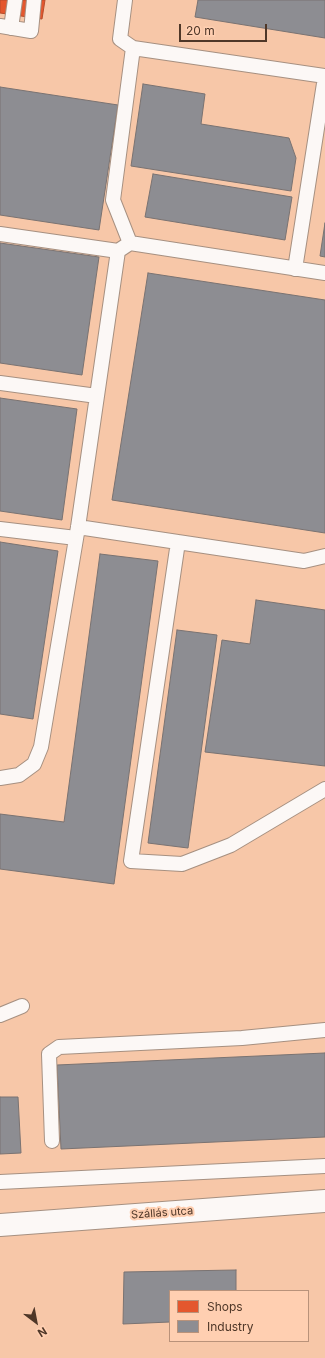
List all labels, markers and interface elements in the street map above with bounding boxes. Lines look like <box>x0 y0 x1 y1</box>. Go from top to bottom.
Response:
scale bar <box>181 16 269 42</box>
text: 20 m <box>186 23 215 38</box>
street label: Szállás utca <box>130 1204 194 1222</box>
legend <box>169 1290 309 1342</box>
text: Shops <box>207 1299 243 1314</box>
north arrow <box>16 1302 56 1342</box>
text: Industry <box>207 1319 253 1334</box>
text: N <box>35 1324 50 1340</box>

